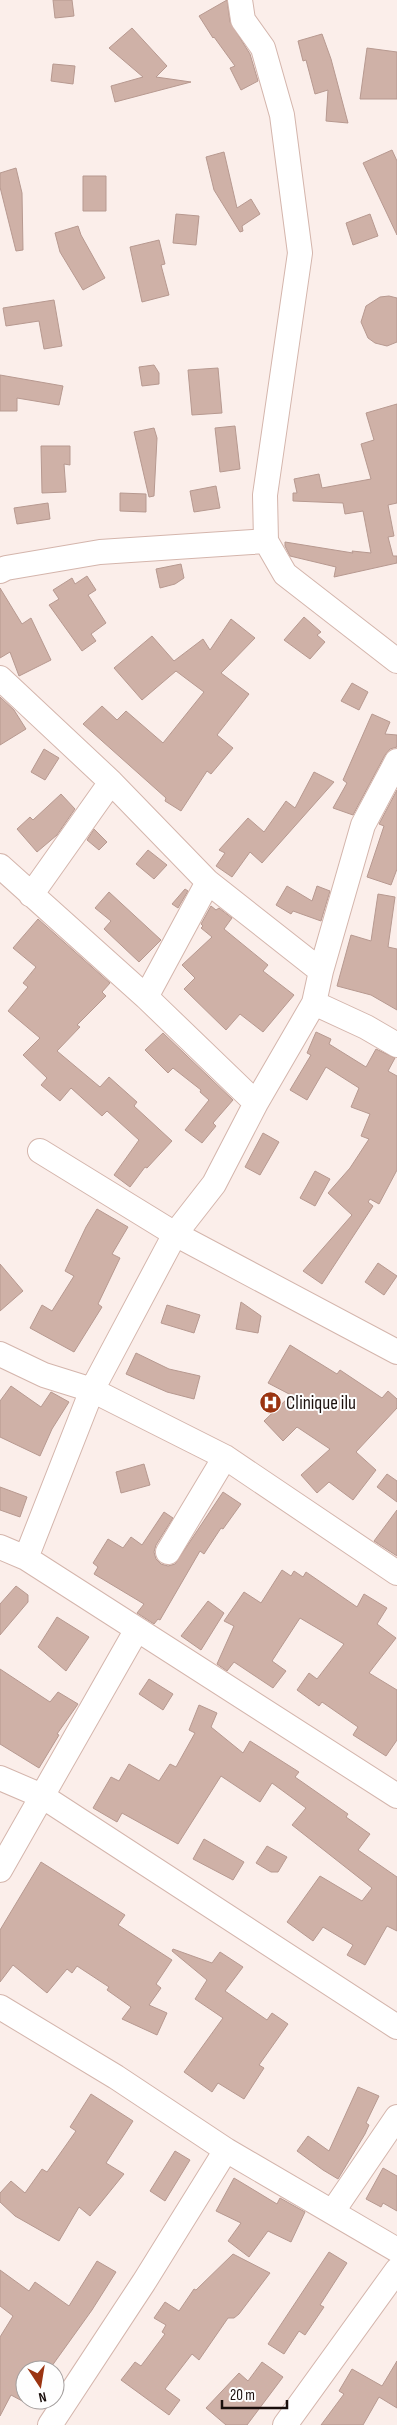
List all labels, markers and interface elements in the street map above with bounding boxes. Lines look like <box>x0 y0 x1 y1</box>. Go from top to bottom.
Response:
hospital icon: Clinique ilu <box>258 1391 282 1415</box>
place label: Clinique ilu <box>286 1392 356 1415</box>
north arrow <box>15 2360 65 2410</box>
scale bar <box>222 2378 287 2410</box>
text: 20 m <box>230 2386 255 2405</box>
text: N <box>37 2388 48 2406</box>

